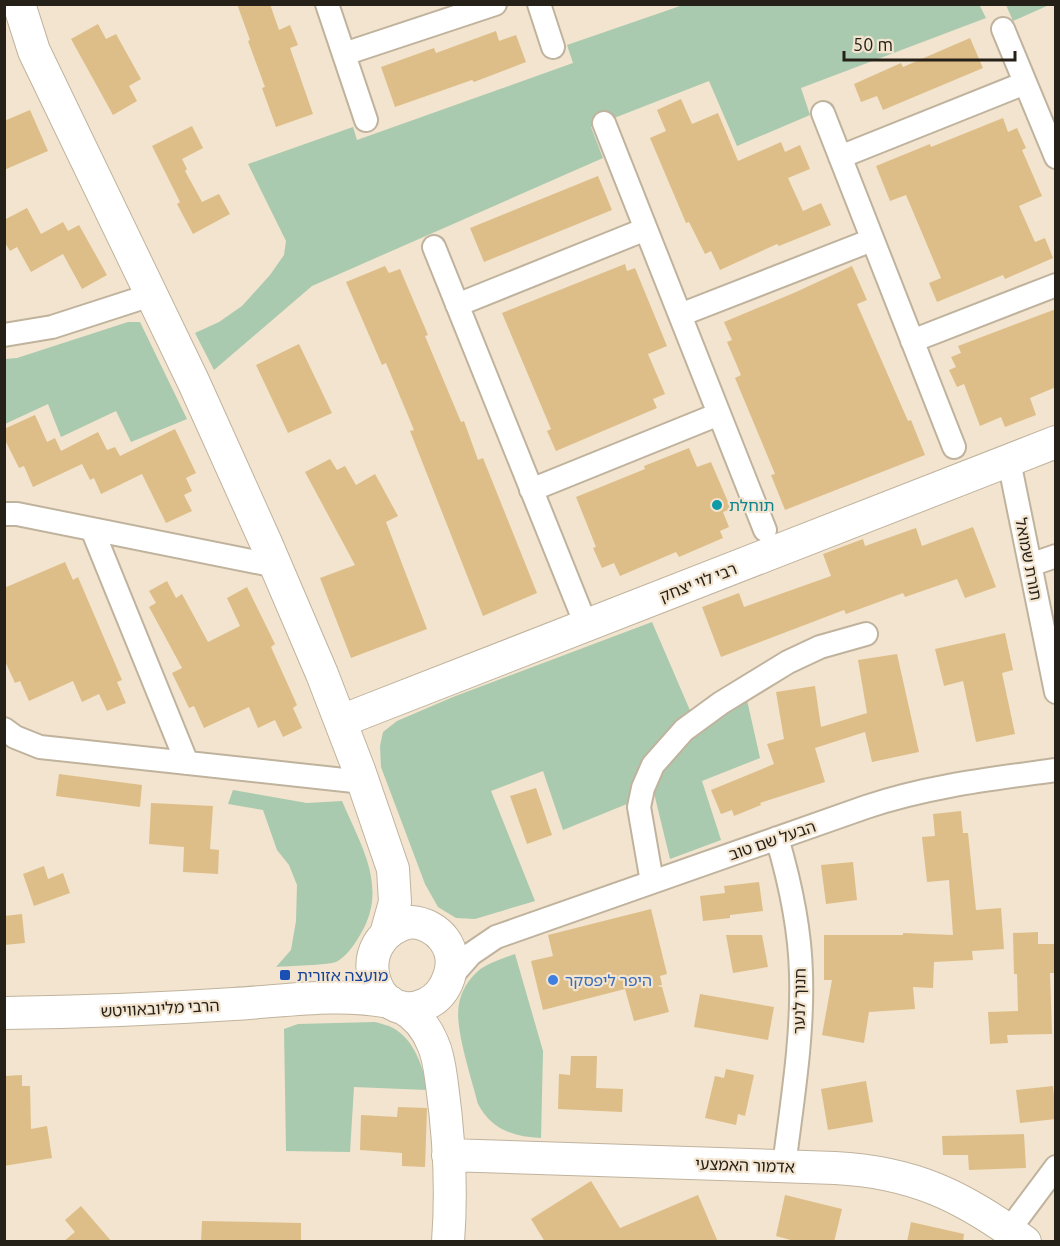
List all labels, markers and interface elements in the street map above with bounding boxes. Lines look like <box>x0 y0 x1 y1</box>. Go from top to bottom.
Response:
scale bar <box>844 24 1015 62</box>
text: 50 m <box>853 34 893 54</box>
place label: תוחלת <box>729 496 775 514</box>
marker: תוחלת <box>710 498 724 512</box>
street label: תורת שמואל <box>1012 516 1046 602</box>
street label: רבי לוי יצחק <box>657 559 739 605</box>
street label: הבעל שם טוב <box>726 817 818 863</box>
place label: מועצה אזורית <box>297 966 388 984</box>
marker: מועצה אזורית <box>278 968 292 982</box>
street label: חנוך לנער <box>789 968 809 1034</box>
place label: היפר ליפסקר <box>565 971 652 989</box>
marker: היפר ליפסקר <box>546 973 560 987</box>
street label: הרבי מליובאוויטש <box>100 996 220 1020</box>
street label: אדמור האמצעי <box>695 1154 795 1176</box>

